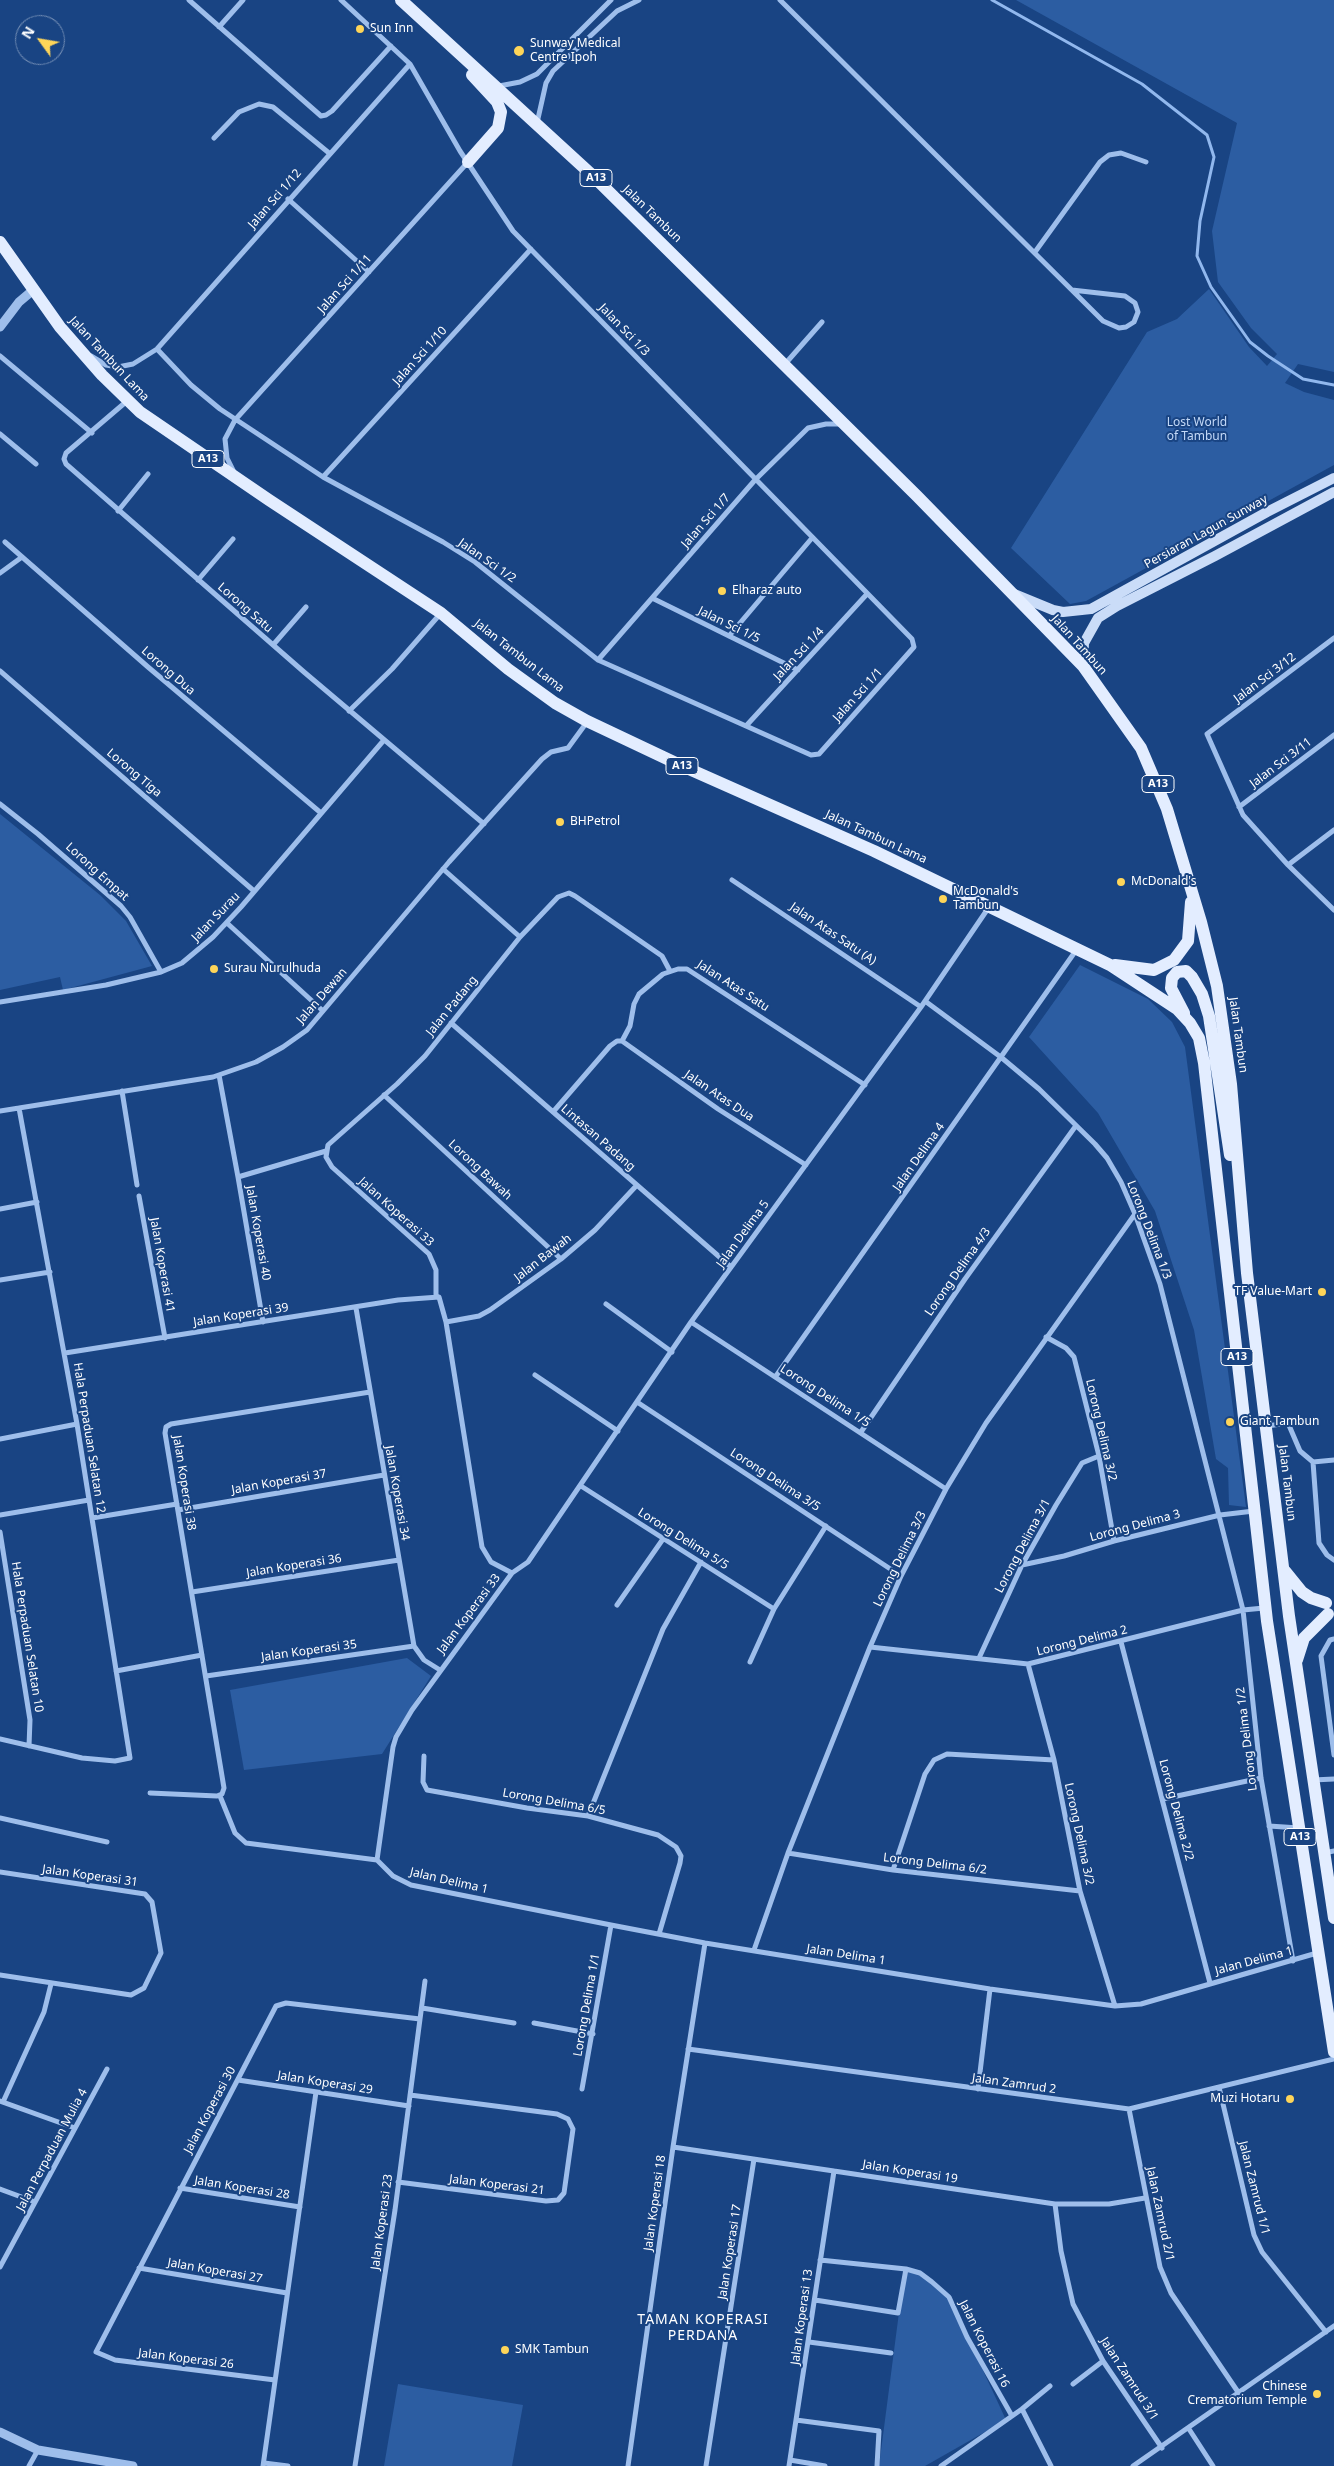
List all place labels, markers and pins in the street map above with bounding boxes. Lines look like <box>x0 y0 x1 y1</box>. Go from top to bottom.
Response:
place label: Sun Inn <box>370 22 413 36</box>
marker: Sun Inn <box>354 23 366 35</box>
place label: Sunway Medical Centre Ipoh <box>530 37 621 65</box>
marker: Sunway Medical Centre Ipoh <box>512 44 526 58</box>
place label: Elharaz auto <box>732 584 802 598</box>
marker: Elharaz auto <box>716 585 728 597</box>
place label: BHPetrol <box>570 815 620 829</box>
marker: BHPetrol <box>554 816 566 828</box>
place label: McDonald's <box>1131 875 1196 889</box>
marker: McDonald's <box>1115 876 1127 888</box>
place label: McDonald's Tambun <box>953 885 1018 913</box>
marker: McDonald's Tambun <box>937 893 949 905</box>
place label: Surau Nurulhuda <box>224 962 321 976</box>
marker: Surau Nurulhuda <box>208 963 220 975</box>
place label: TF Value-Mart <box>1234 1285 1312 1299</box>
marker: TF Value-Mart <box>1316 1286 1328 1298</box>
place label: Giant Tambun <box>1240 1415 1319 1429</box>
marker: Giant Tambun <box>1224 1416 1236 1428</box>
place label: Muzi Hotaru <box>1210 2092 1280 2106</box>
marker: Muzi Hotaru <box>1284 2093 1296 2105</box>
place label: SMK Tambun <box>515 2343 589 2357</box>
marker: SMK Tambun <box>499 2344 511 2356</box>
place label: Chinese Crematorium Temple <box>1188 2380 1307 2408</box>
marker: Chinese Crematorium Temple <box>1311 2388 1323 2400</box>

